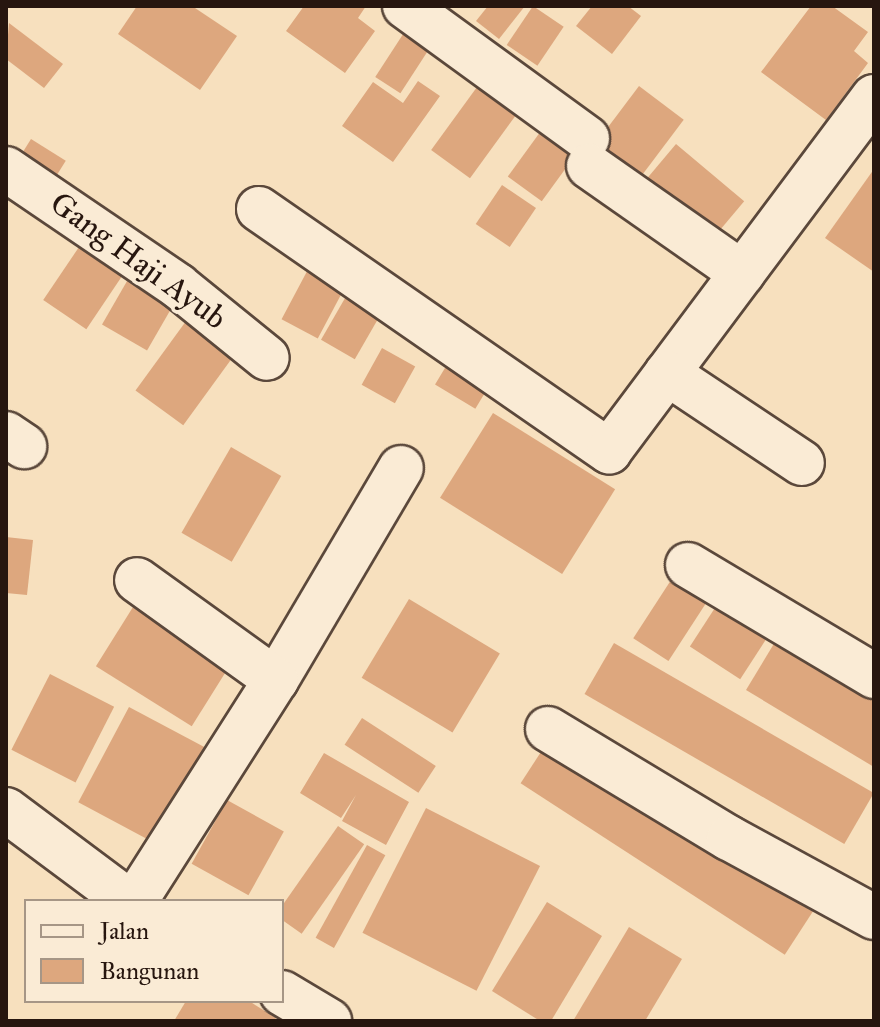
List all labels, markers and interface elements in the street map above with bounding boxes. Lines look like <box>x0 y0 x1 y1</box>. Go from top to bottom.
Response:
street label: Gang Haji Ayub <box>42 184 234 338</box>
legend <box>24 899 284 1003</box>
text: Jalan <box>100 916 149 946</box>
text: Bangunan <box>100 956 199 986</box>

